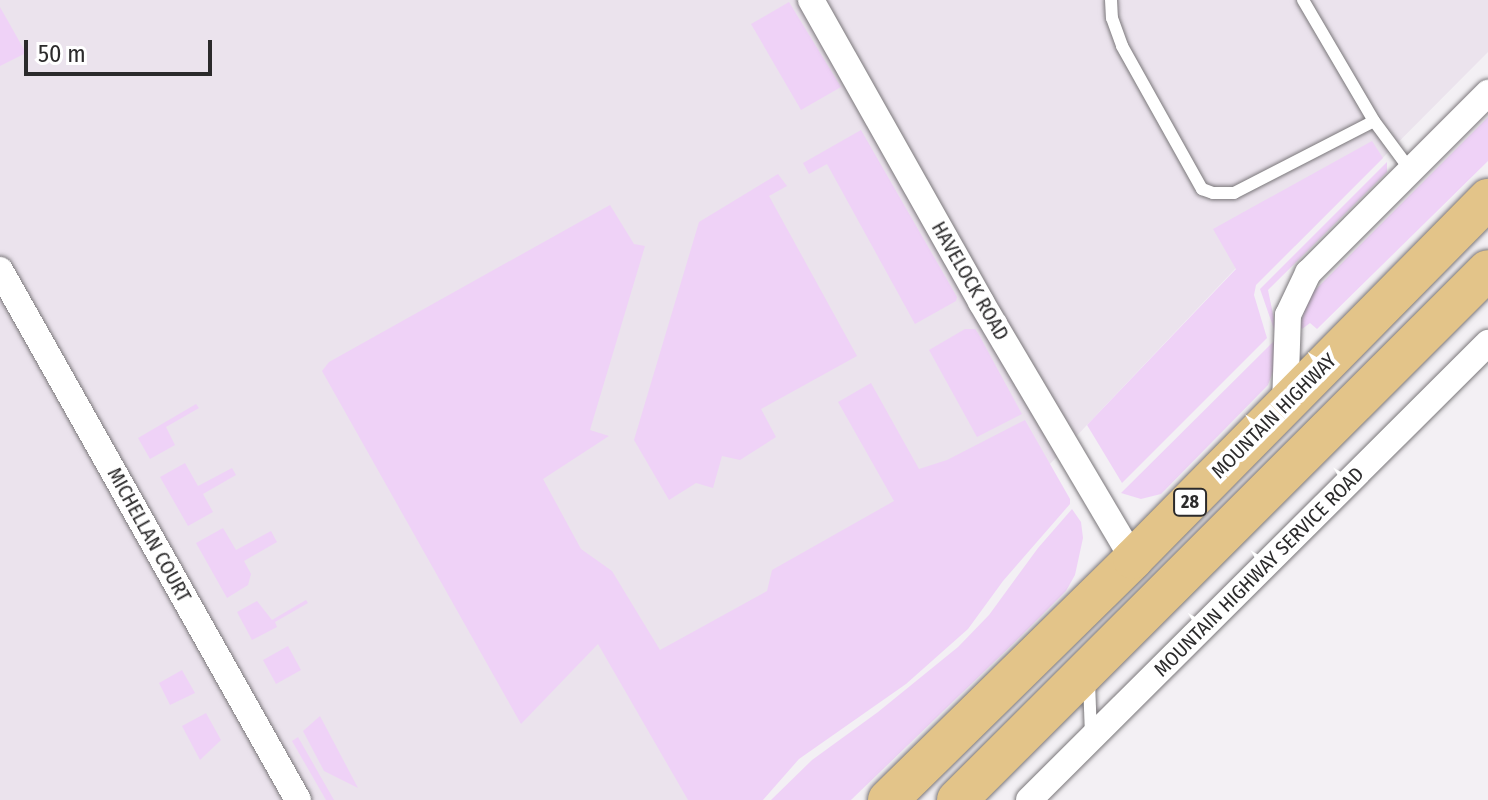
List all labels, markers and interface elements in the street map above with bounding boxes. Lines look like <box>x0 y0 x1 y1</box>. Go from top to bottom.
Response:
scale bar <box>28 24 216 74</box>
text: 50 m <box>38 40 86 68</box>
street label: HAVELOCK ROAD <box>926 217 1014 345</box>
street label: MOUNTAIN HIGHWAY <box>1207 349 1341 483</box>
street label: MOUNTAIN HIGHWAY SERVICE ROAD <box>1149 462 1369 682</box>
street label: MICHELLAN COURT <box>102 464 196 606</box>
road number: 28 <box>1172 488 1208 516</box>

